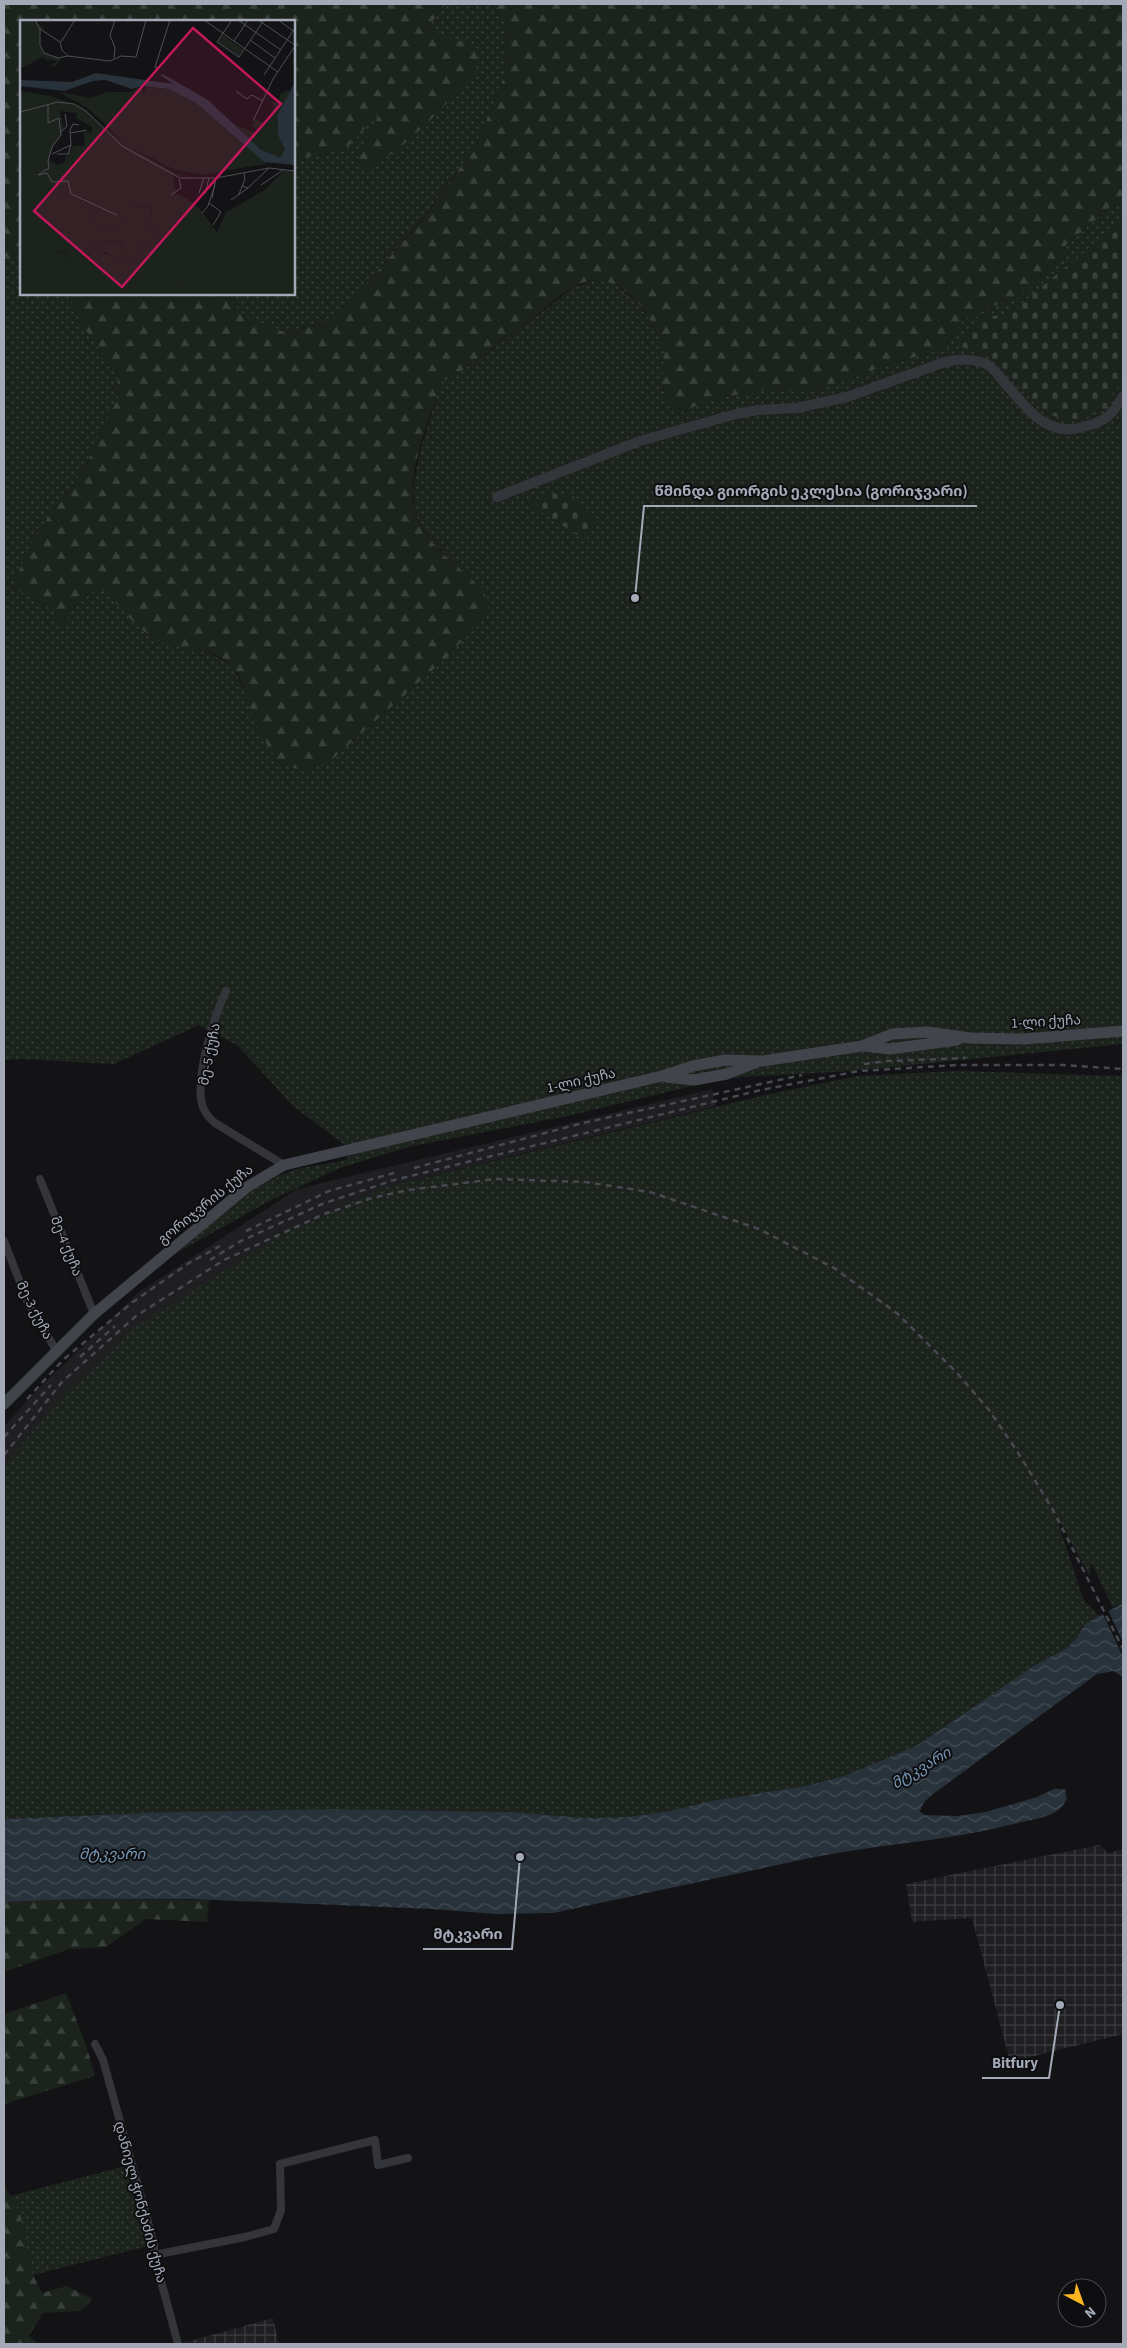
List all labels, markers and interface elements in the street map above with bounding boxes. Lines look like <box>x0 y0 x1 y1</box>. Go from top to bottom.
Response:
inset map <box>20 20 295 295</box>
callout: წმინდა გიორგის ეკლესია (გორიჯვარი) <box>644 476 977 506</box>
text: წმინდა გიორგის ეკლესია (გორიჯვარი) <box>654 481 968 502</box>
street label: 1-ლი ქუჩა <box>1011 1010 1082 1034</box>
street label: მე-5 ქუჩა <box>194 1021 226 1087</box>
street label: 1-ლი ქუჩა <box>545 1063 618 1099</box>
street label: გორიჯვრის ქუჩა <box>154 1160 258 1250</box>
street label: მე-4 ქუჩა <box>45 1213 87 1279</box>
street label: მე-3 ქუჩა <box>11 1278 57 1343</box>
water label: მტკვარი <box>887 1742 956 1794</box>
water label: მტკვარი <box>79 1844 146 1865</box>
callout: მტკვარი <box>423 1919 512 1949</box>
text: მტკვარი <box>433 1924 503 1945</box>
callout: Bitfury <box>982 2048 1049 2078</box>
text: Bitfury <box>992 2053 1038 2074</box>
street label: დანიელ ჭონქაძის ქუჩა <box>109 2119 171 2285</box>
north arrow <box>1057 2278 1107 2328</box>
text: N <box>1080 2301 1100 2323</box>

